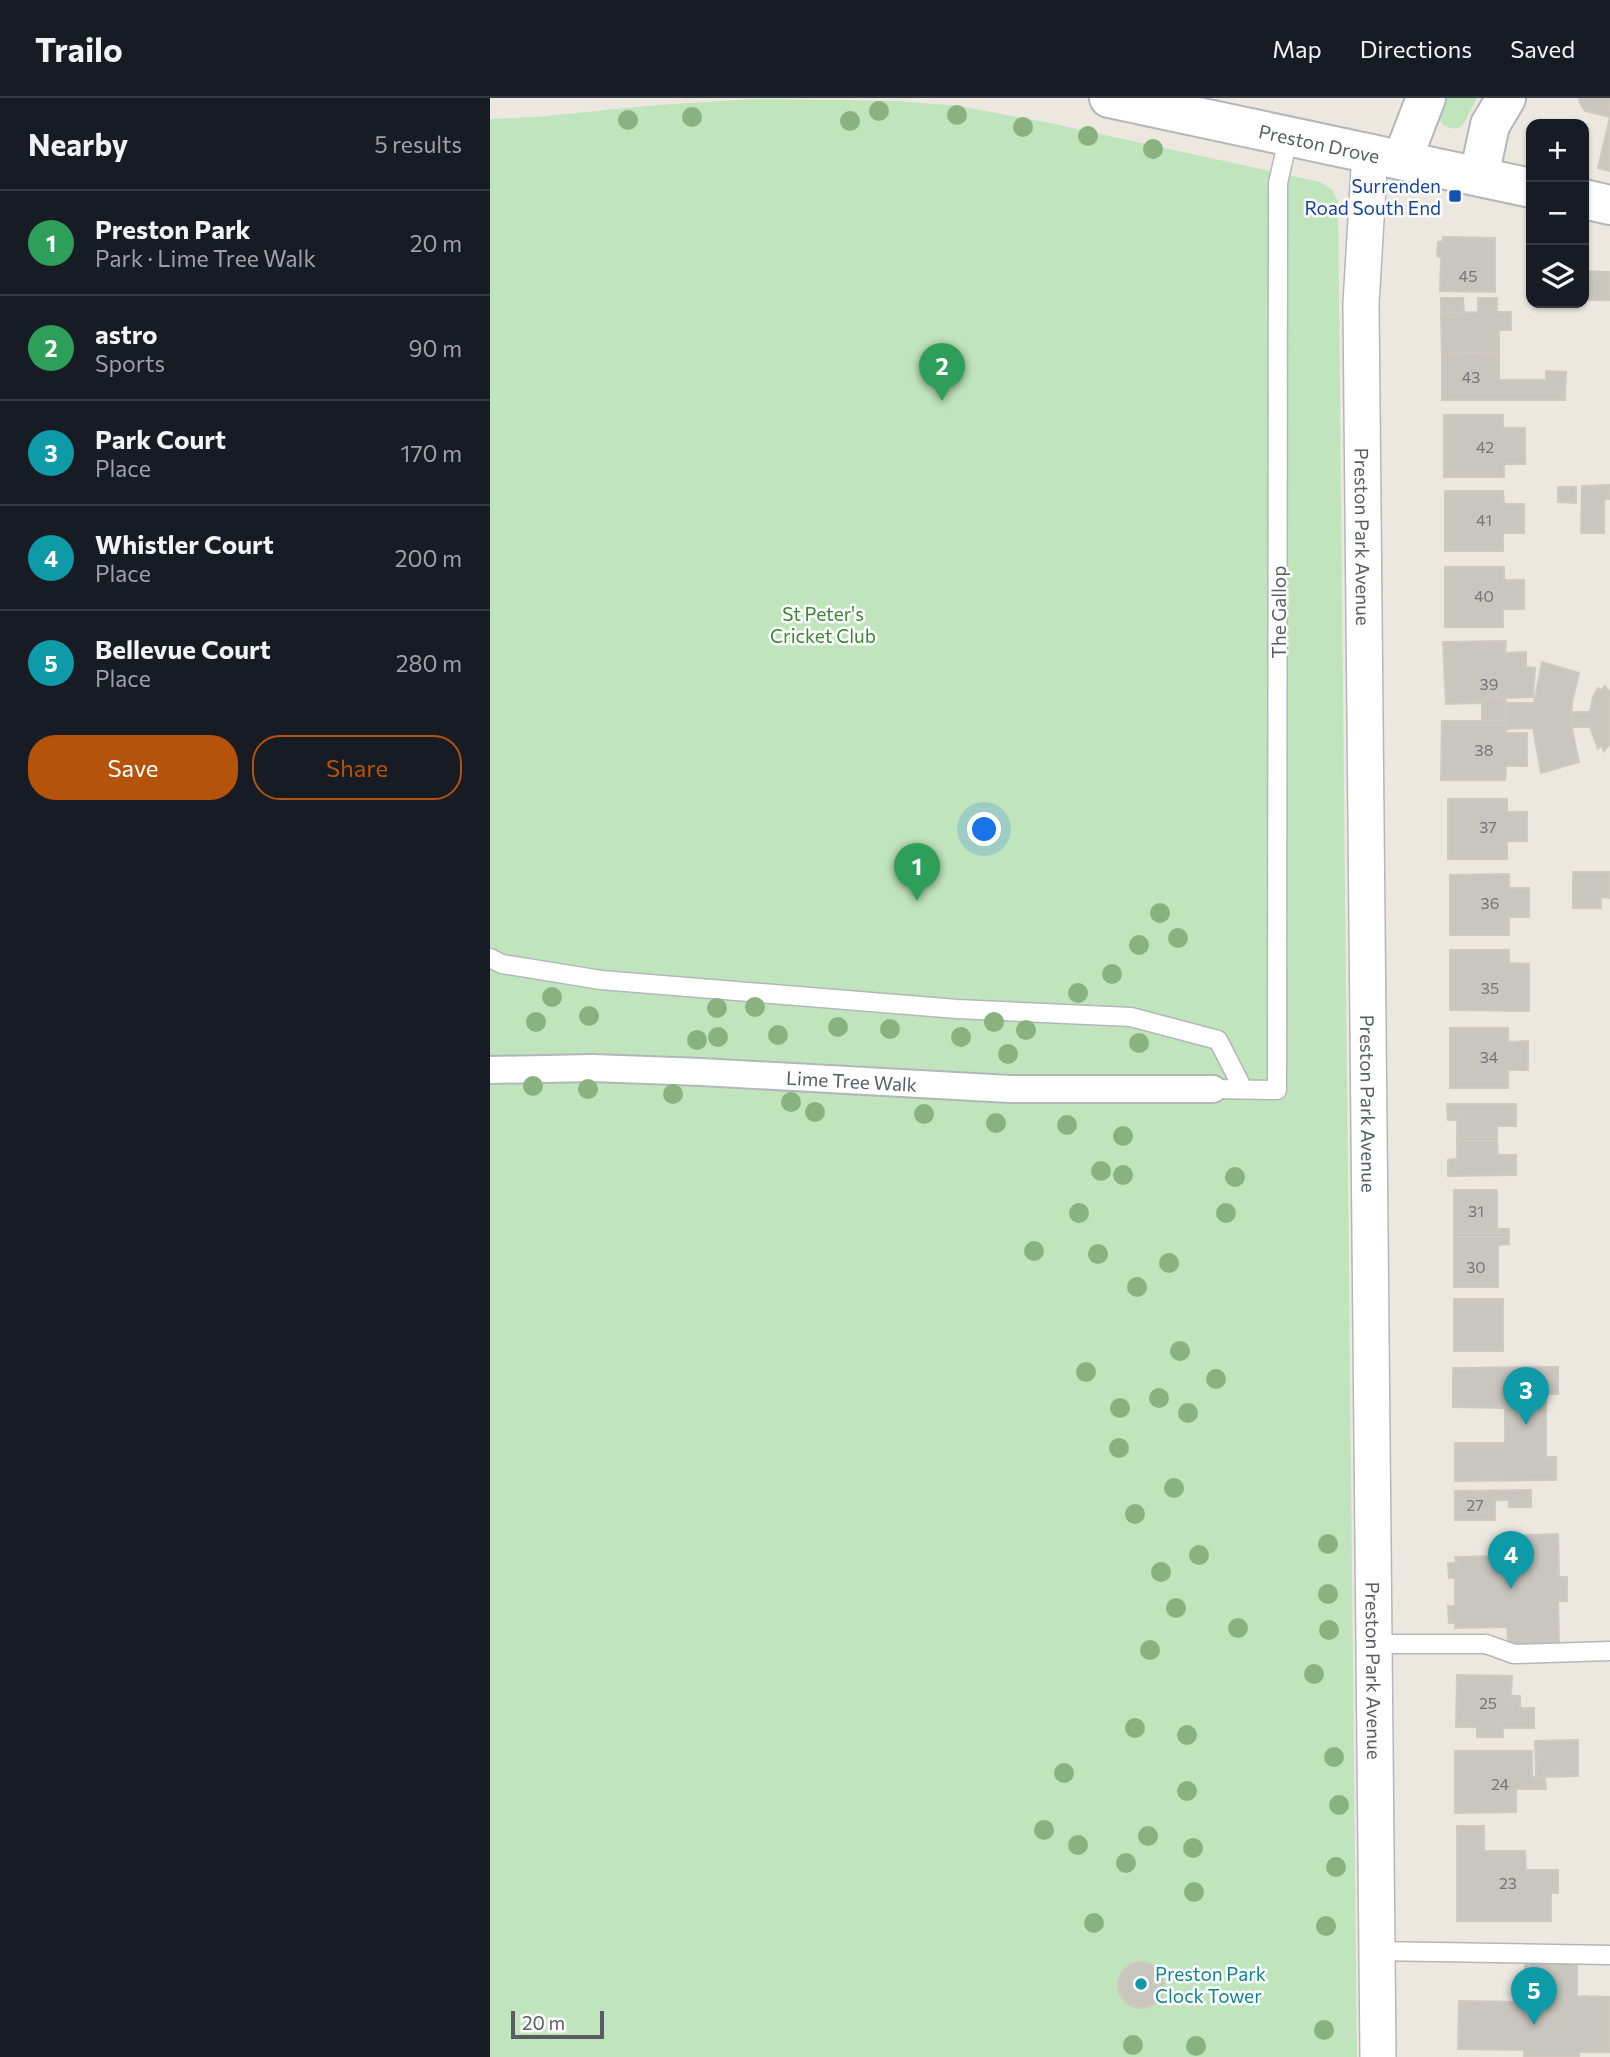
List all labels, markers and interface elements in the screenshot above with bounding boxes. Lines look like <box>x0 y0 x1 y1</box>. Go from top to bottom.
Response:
text: Trailo <box>35 28 123 69</box>
text: Map <box>1272 34 1322 63</box>
text: Directions <box>1360 34 1472 63</box>
text: Saved <box>1510 34 1575 63</box>
street label: Preston Drove <box>1257 119 1382 167</box>
map controls <box>1526 119 1589 308</box>
button: + <box>1526 119 1589 182</box>
text: Nearby <box>28 125 128 162</box>
text: 5 results <box>374 130 462 158</box>
place label: Surrenden Road South End <box>1304 174 1441 219</box>
button: − <box>1526 182 1589 245</box>
marker: Surrenden Road South End <box>1447 188 1463 204</box>
text: Preston Park <box>95 213 251 244</box>
text: 1 <box>46 229 56 257</box>
text: 20 m <box>410 229 462 257</box>
text: Park · Lime Tree Walk <box>95 244 316 272</box>
button: layers <box>1526 245 1589 308</box>
house number: 45 <box>1459 266 1477 285</box>
text: astro <box>95 318 158 349</box>
text: 2 <box>44 334 58 362</box>
text: 90 m <box>409 334 462 362</box>
pin: 2 <box>919 343 965 401</box>
text: Sports <box>95 349 165 377</box>
house number: 43 <box>1462 367 1480 386</box>
text: Park Court <box>95 423 226 454</box>
house number: 42 <box>1476 437 1494 456</box>
text: 3 <box>44 439 58 467</box>
text: 170 m <box>401 439 462 467</box>
street label: Preston Park Avenue <box>1351 448 1376 626</box>
text: Place <box>95 454 151 482</box>
house number: 41 <box>1476 510 1492 529</box>
text: Whistler Court <box>95 528 274 559</box>
text: 4 <box>44 544 58 572</box>
text: 200 m <box>395 544 462 572</box>
text: Place <box>95 559 151 587</box>
street label: The Gallop <box>1267 566 1290 658</box>
house number: 40 <box>1474 586 1494 605</box>
park label: St Peter's Cricket Club <box>770 602 876 647</box>
text: Bellevue Court <box>95 633 271 664</box>
text: 5 <box>44 649 58 677</box>
text: 280 m <box>396 649 462 677</box>
text: Place <box>95 664 151 692</box>
house number: 39 <box>1480 674 1498 693</box>
button: Save <box>28 735 238 800</box>
button: Share <box>252 735 462 800</box>
house number: 38 <box>1475 740 1493 759</box>
your location <box>967 812 1001 846</box>
house number: 37 <box>1479 817 1497 836</box>
pin: 1 <box>894 843 940 901</box>
house number: 36 <box>1481 893 1499 912</box>
house number: 35 <box>1481 978 1499 997</box>
street label: Preston Park Avenue <box>1356 1014 1381 1193</box>
house number: 34 <box>1480 1047 1499 1066</box>
street label: Lime Tree Walk <box>786 1065 918 1095</box>
house number: 31 <box>1468 1201 1484 1220</box>
house number: 30 <box>1466 1257 1486 1276</box>
pin: 3 <box>1503 1367 1549 1425</box>
house number: 27 <box>1466 1495 1484 1514</box>
pin: 4 <box>1488 1531 1534 1589</box>
street label: Preston Park Avenue <box>1362 1581 1387 1760</box>
house number: 25 <box>1479 1693 1497 1712</box>
house number: 24 <box>1491 1774 1509 1793</box>
house number: 23 <box>1499 1873 1517 1892</box>
place label: Preston Park Clock Tower <box>1155 1962 1266 2007</box>
pin: 5 <box>1511 1967 1557 2025</box>
marker: Preston Park Clock Tower <box>1133 1976 1149 1992</box>
scale bar <box>511 2008 604 2040</box>
text: 20 m <box>522 2011 565 2034</box>

